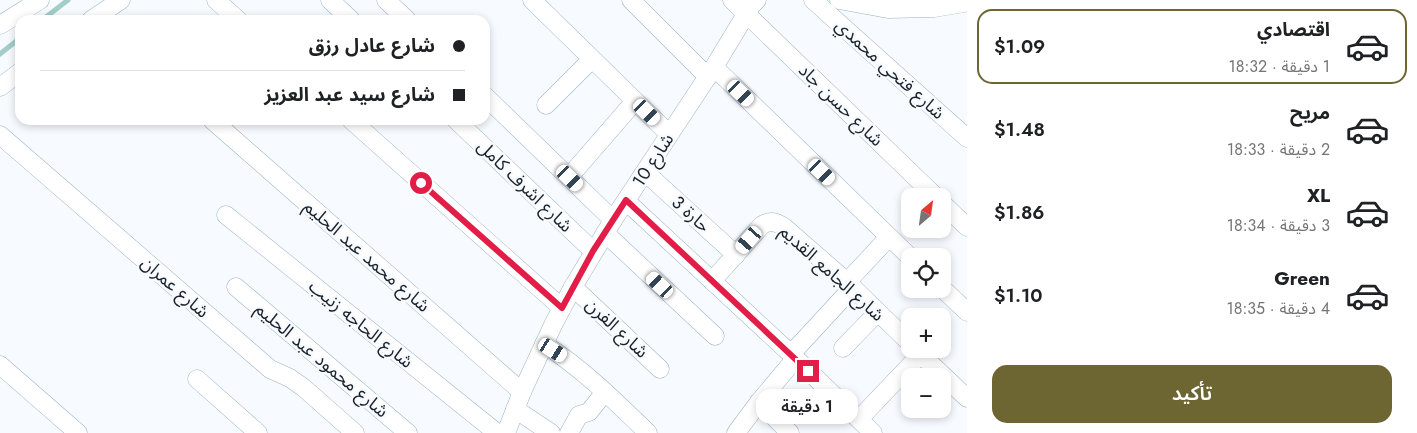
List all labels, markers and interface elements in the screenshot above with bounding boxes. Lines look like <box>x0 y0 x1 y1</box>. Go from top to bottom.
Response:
street label: شارع فتحي محمدي <box>829 13 951 126</box>
text: اقتصادي <box>1257 16 1330 43</box>
icon: car <box>1345 24 1390 69</box>
text: شارع عادل رزق <box>309 32 435 59</box>
text: $1.09 <box>994 33 1045 60</box>
text: 1 دقيقة · 18:32 <box>1229 55 1330 78</box>
street label: شارع حسن جاد <box>792 58 889 153</box>
car <box>724 77 757 109</box>
text: شارع سيد عبد العزيز <box>264 81 435 108</box>
car <box>630 96 663 128</box>
text: مريح <box>1290 99 1330 126</box>
icon: car <box>1345 107 1390 152</box>
text: $1.48 <box>994 116 1045 143</box>
street label: شارع 10 <box>626 128 681 193</box>
street label: شارع اشرف كامل <box>471 134 579 239</box>
text: 2 دقيقة · 18:33 <box>1227 138 1330 161</box>
car <box>805 156 838 188</box>
car <box>553 162 586 194</box>
route start <box>410 172 432 194</box>
text: XL <box>1307 182 1330 209</box>
north arrow <box>901 188 951 238</box>
map controls <box>901 188 951 418</box>
street label: حارة 3 <box>666 190 716 238</box>
icon: car <box>1345 190 1390 235</box>
street label: شارع محمد عبد الحليم <box>298 194 436 319</box>
text: $1.86 <box>994 199 1044 226</box>
text: 3 دقيقة · 18:34 <box>1227 214 1330 237</box>
street label: شارع الجامع القديم <box>773 219 890 328</box>
car <box>733 224 764 256</box>
button: locate <box>901 248 951 298</box>
street label: شارع عمران <box>134 250 215 325</box>
text: Green <box>1274 265 1330 292</box>
car <box>643 269 676 301</box>
icon: car <box>1345 273 1390 318</box>
street label: شارع الحاجه زنيب <box>302 274 419 375</box>
text: $1.10 <box>994 282 1042 309</box>
street label: شارع الفرن <box>579 292 654 365</box>
street label: شارع محمود عبد الحليم <box>249 296 394 424</box>
text: 4 دقيقة · 18:35 <box>1227 297 1330 320</box>
button: + <box>901 308 951 358</box>
car <box>536 336 569 364</box>
route end <box>797 360 819 382</box>
button: تأكيد <box>992 365 1392 423</box>
button: − <box>901 368 951 418</box>
callout: 1 دقيقة <box>757 388 859 424</box>
text: 1 دقيقة <box>781 395 833 418</box>

